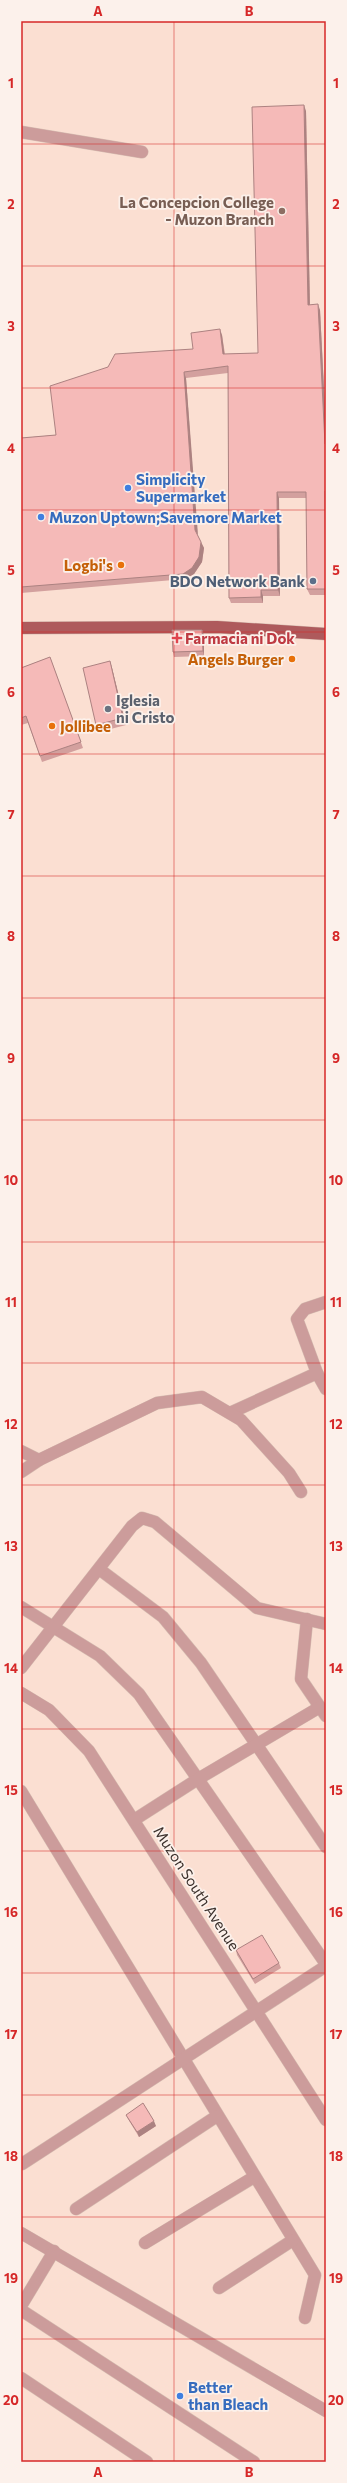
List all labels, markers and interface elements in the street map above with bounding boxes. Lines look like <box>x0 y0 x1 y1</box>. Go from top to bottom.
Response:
text: A <box>93 3 103 19</box>
text: B <box>245 3 254 19</box>
text: 1 <box>8 75 14 91</box>
text: 1 <box>333 75 339 91</box>
place label: La Concepcion College - Muzon Branch <box>119 193 274 228</box>
text: 2 <box>7 196 15 212</box>
text: 2 <box>332 196 340 212</box>
marker: La Concepcion College - Muzon Branch <box>277 206 287 216</box>
text: 3 <box>7 318 15 334</box>
text: 3 <box>332 318 340 334</box>
text: 4 <box>7 440 15 456</box>
text: 4 <box>332 440 340 456</box>
place label: Simplicity Supermarket <box>136 470 226 505</box>
marker: Simplicity Supermarket <box>123 483 133 493</box>
place label: Muzon Uptown;Savemore Market <box>49 508 282 526</box>
marker: Muzon Uptown;Savemore Market <box>36 512 46 522</box>
place label: Logbi's <box>64 556 113 574</box>
marker: Logbi's <box>116 560 126 570</box>
text: 5 <box>7 562 15 578</box>
text: 5 <box>332 562 340 578</box>
place label: BDO Network Bank <box>170 572 305 590</box>
marker: BDO Network Bank <box>308 576 318 586</box>
place label: Farmacia ni Dok <box>185 629 295 647</box>
marker: Farmacia ni Dok <box>172 633 182 643</box>
place label: Angels Burger <box>188 650 284 668</box>
marker: Angels Burger <box>287 654 297 664</box>
text: 6 <box>7 684 15 700</box>
text: 6 <box>332 684 340 700</box>
place label: Iglesia ni Cristo <box>116 691 175 726</box>
marker: Iglesia ni Cristo <box>103 704 113 714</box>
place label: Jollibee <box>60 717 111 735</box>
marker: Jollibee <box>47 721 57 731</box>
text: 7 <box>7 806 15 822</box>
text: 7 <box>332 806 340 822</box>
text: 8 <box>7 928 15 944</box>
text: 8 <box>332 928 340 944</box>
text: 9 <box>7 1050 15 1066</box>
text: 9 <box>332 1050 340 1066</box>
text: 10 <box>4 1172 19 1188</box>
text: 10 <box>329 1172 344 1188</box>
text: 11 <box>5 1294 17 1310</box>
text: 11 <box>330 1294 342 1310</box>
text: 12 <box>4 1416 18 1432</box>
text: 12 <box>329 1416 343 1432</box>
text: 13 <box>4 1538 18 1554</box>
text: 13 <box>329 1538 343 1554</box>
text: 14 <box>4 1660 18 1676</box>
text: 14 <box>329 1660 343 1676</box>
text: 15 <box>4 1782 18 1798</box>
text: 15 <box>329 1782 343 1798</box>
street label: Muzon South Avenue <box>150 1823 244 1953</box>
text: 16 <box>4 1904 18 1920</box>
text: 16 <box>329 1904 343 1920</box>
text: 17 <box>4 2026 18 2042</box>
text: 17 <box>329 2026 343 2042</box>
text: 18 <box>4 2148 18 2164</box>
text: 18 <box>329 2148 343 2164</box>
text: 19 <box>4 2270 18 2286</box>
text: 19 <box>329 2270 343 2286</box>
place label: Better than Bleach <box>188 2378 268 2413</box>
marker: Better than Bleach <box>175 2391 185 2401</box>
text: 20 <box>3 2392 19 2408</box>
text: 20 <box>328 2392 344 2408</box>
text: A <box>93 2464 103 2480</box>
text: B <box>245 2464 254 2480</box>

